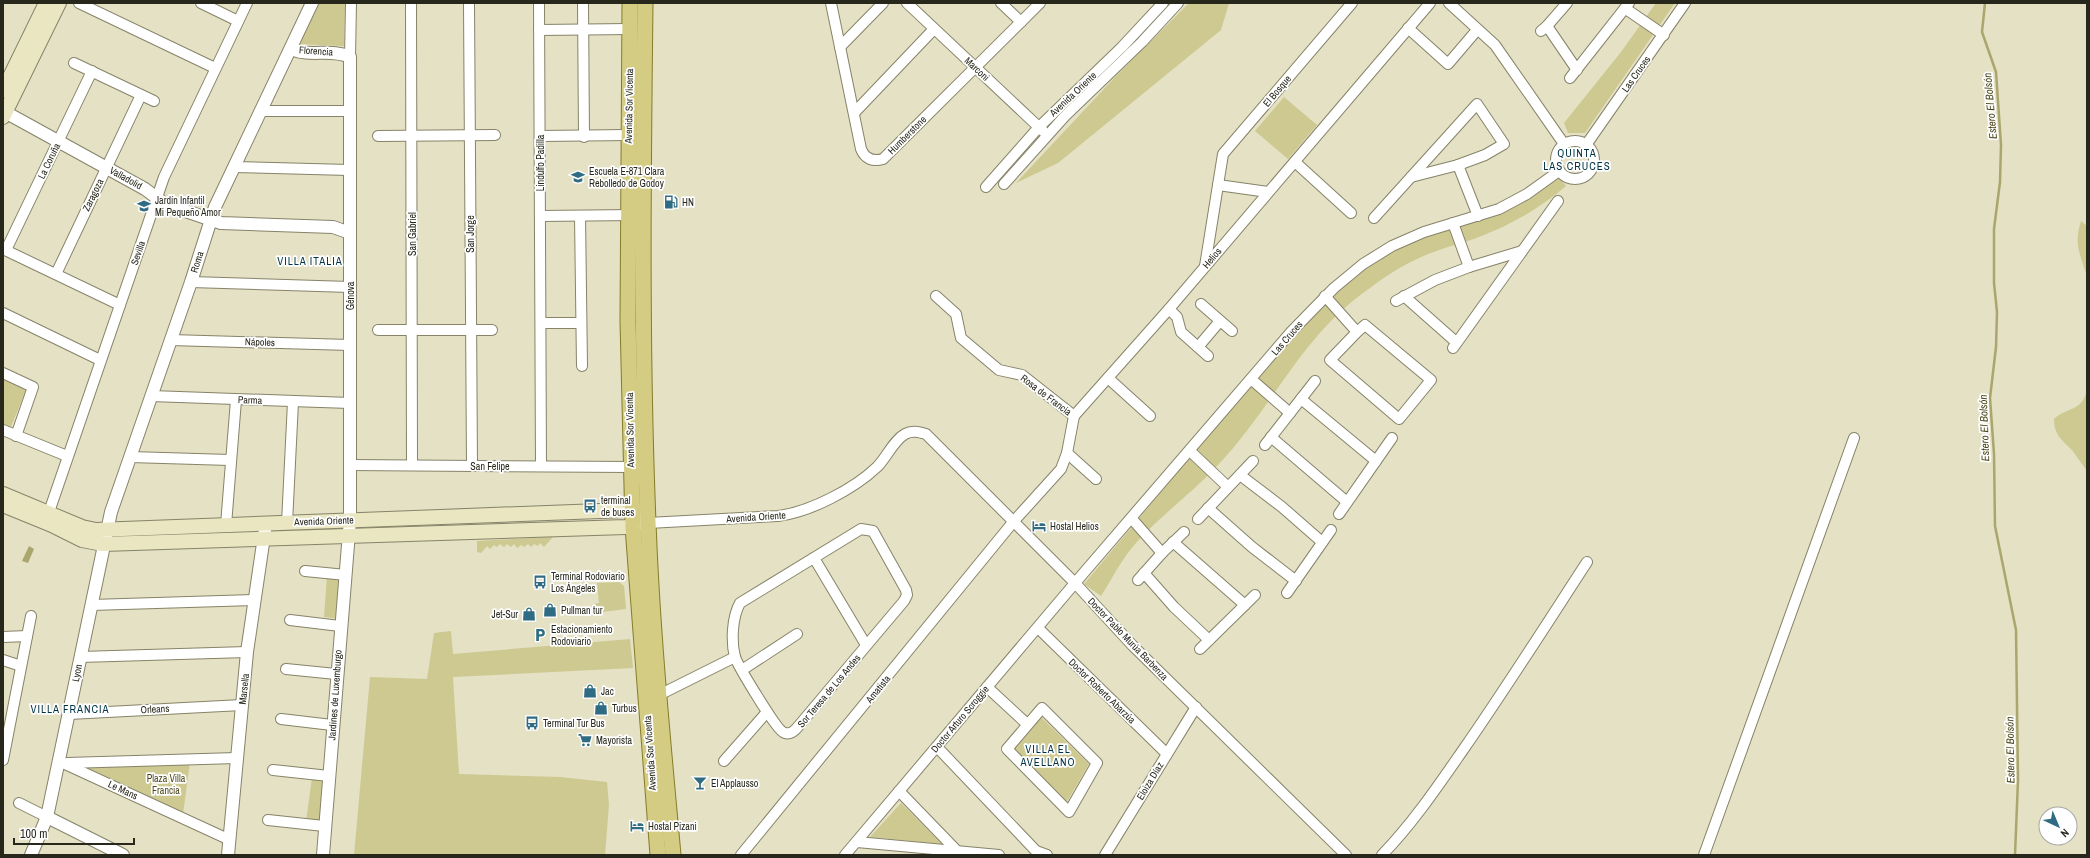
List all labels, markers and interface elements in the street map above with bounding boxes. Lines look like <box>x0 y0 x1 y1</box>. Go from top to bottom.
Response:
street label: Florencia <box>298 43 334 59</box>
street label: Las Cruces <box>1619 53 1653 95</box>
street label: Marconi <box>962 54 992 84</box>
street label: Avenida Sor Vicenta <box>622 68 636 145</box>
street label: Avenida Oriente <box>1046 69 1100 120</box>
street label: El Bosque <box>1260 72 1294 109</box>
water label: Estero El Bolsón <box>1980 72 2000 140</box>
street label: Humberstone <box>885 113 929 157</box>
street label: Lindulfo Padilla <box>534 134 547 191</box>
street label: La Coruña <box>35 141 63 181</box>
district label: QUINTA LAS CRUCES <box>1543 146 1611 173</box>
street label: Valladolid <box>107 164 145 192</box>
place label: Escuela E-871 Clara Rebolledo de Godoy <box>589 165 665 190</box>
school or university icon: Escuela E-871 Clara Rebolledo de Godoy <box>570 169 586 185</box>
street label: Zaragoza <box>80 176 107 213</box>
place label: Jardín Infantil Mi Pequeño Amor <box>155 194 221 219</box>
fuel station icon: HN <box>663 194 679 210</box>
place label: HN <box>682 196 694 209</box>
school or university icon: Jardín Infantil Mi Pequeño Amor <box>136 198 152 214</box>
street label: San Gabriel <box>406 212 419 256</box>
street label: San Jorge <box>464 215 477 253</box>
street label: Sevilla <box>128 239 148 267</box>
street label: Helios <box>1200 245 1224 271</box>
street label: Roma <box>187 249 207 274</box>
district label: VILLA ITALIA <box>277 254 343 268</box>
street label: Génova <box>344 281 357 310</box>
street label: Las Cruces <box>1268 318 1306 358</box>
street label: Nápoles <box>245 335 275 349</box>
street label: Rosa de Francia <box>1018 372 1074 419</box>
street label: Avenida Sor Vicenta <box>623 392 637 469</box>
street label: Parma <box>238 393 263 407</box>
water label: Estero El Bolsón <box>1976 394 1992 462</box>
street label: San Felipe <box>470 460 510 473</box>
place label: terminal de buses <box>601 494 634 519</box>
bus stop icon: terminal de buses <box>582 498 598 514</box>
street label: Avenida Oriente <box>725 508 787 526</box>
street label: Avenida Oriente <box>293 513 354 529</box>
hotel icon: Hostal Helios <box>1031 518 1047 534</box>
place label: Hostal Helios <box>1050 520 1099 533</box>
place label: Terminal Rodoviario Los Ángeles <box>551 570 625 595</box>
bus stop icon: Terminal Rodoviario Los Ángeles <box>532 574 548 590</box>
street label: Doctor Pablo Murúa Barbenza <box>1085 595 1171 683</box>
shop icon: Pullman tur <box>542 602 558 618</box>
place label: Pullman tur <box>561 604 603 617</box>
shop icon: Jet-Sur <box>521 606 537 622</box>
place label: Jet-Sur <box>492 608 518 621</box>
place label: Estacionamiento Rodoviario <box>551 623 613 648</box>
parking icon: Estacionamiento Rodoviario <box>532 627 548 643</box>
street label: Jardines de Luxemburgo <box>325 649 345 741</box>
street label: Sor Teresa de Los Andes <box>795 652 863 730</box>
street label: Doctor Roberto Abarzúa <box>1066 656 1138 727</box>
street label: Lyon <box>69 663 85 683</box>
street label: Marsella <box>236 672 252 705</box>
street label: Amatista <box>862 672 894 706</box>
shop icon: Jac <box>582 683 598 699</box>
street label: Doctor Arturo Scroggie <box>928 683 992 755</box>
place label: Jac <box>601 685 614 698</box>
shop icon: Turbus <box>593 700 609 716</box>
district label: VILLA FRANCIA <box>30 702 110 716</box>
street label: Orleans <box>140 702 170 716</box>
place label: Turbus <box>612 702 637 715</box>
bus stop icon: Terminal Tur Bus <box>524 715 540 731</box>
street label: Avenida Sor Vicenta <box>641 715 659 792</box>
place label: Terminal Tur Bus <box>543 717 605 730</box>
water label: Estero El Bolsón <box>2002 717 2018 783</box>
supermarket icon: Mayorista <box>577 732 593 748</box>
place label: Mayorista <box>596 734 632 747</box>
district label: VILLA EL AVELLANO <box>1020 742 1075 769</box>
street label: Eloiza Díaz <box>1134 760 1166 802</box>
park label: Plaza Villa Francia <box>147 772 186 797</box>
bar icon: El Applausso <box>692 775 708 791</box>
street label: Le Mans <box>106 777 140 803</box>
place label: El Applausso <box>711 777 759 790</box>
north arrow <box>2038 806 2078 846</box>
hotel icon: Hostal Pizani <box>629 818 645 834</box>
scale bar <box>14 820 134 846</box>
place label: Hostal Pizani <box>648 820 697 833</box>
text: 100 m <box>20 826 47 842</box>
text: N <box>2058 826 2072 840</box>

